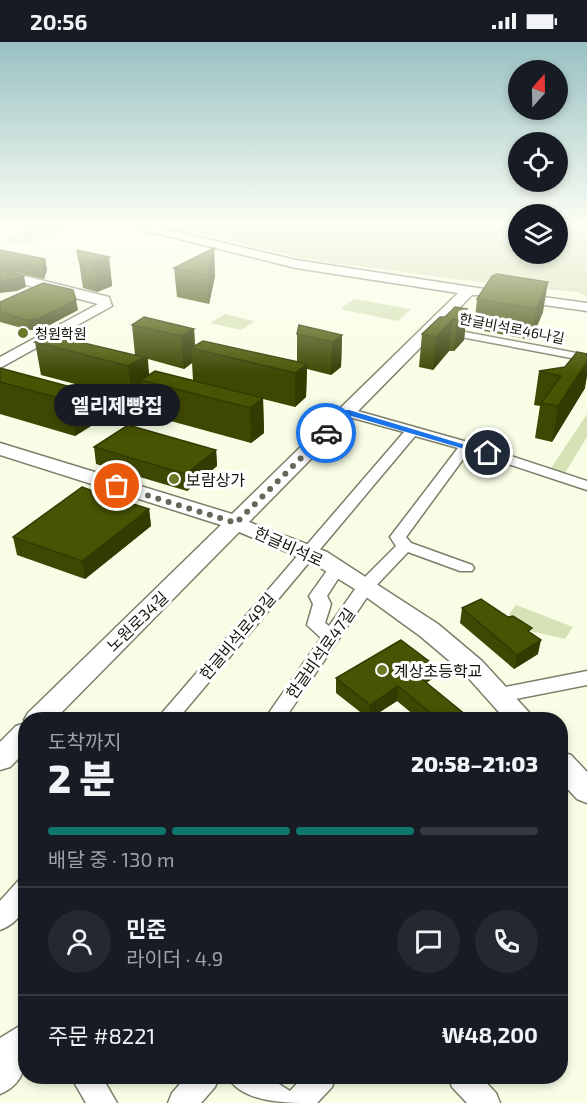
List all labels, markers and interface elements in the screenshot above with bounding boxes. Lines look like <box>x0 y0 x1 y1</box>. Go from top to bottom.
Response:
text: 20:56 <box>30 8 87 34</box>
north arrow <box>508 60 568 120</box>
map controls <box>508 60 568 264</box>
button: locate <box>508 132 568 192</box>
button: layers <box>508 204 568 264</box>
street label: 한글비석로46나길 <box>458 309 566 347</box>
place label: 청원학원 <box>35 325 87 342</box>
marker: 청원학원 <box>16 326 30 340</box>
callout: 엘리제빵집 <box>54 384 180 426</box>
text: 엘리제빵집 <box>71 393 163 417</box>
courier <box>296 403 356 463</box>
icon: car <box>310 417 343 450</box>
pin <box>462 427 513 478</box>
icon: home <box>471 436 504 469</box>
pin <box>91 460 142 511</box>
icon: bag <box>100 469 133 502</box>
place label: 보람상가 <box>186 470 245 489</box>
marker: 보람상가 <box>167 472 181 486</box>
street label: 한글비석로 <box>252 522 327 570</box>
street label: 노원로34길 <box>102 587 172 655</box>
street label: 한글비석로49길 <box>195 589 279 683</box>
street label: 한글비석로47길 <box>282 604 358 702</box>
place label: 계상초등학교 <box>394 661 482 680</box>
marker: 계상초등학교 <box>375 663 389 677</box>
text: 도착까지 <box>48 729 122 753</box>
text: 20:58–21:03 <box>411 750 538 776</box>
text: 2 분 <box>48 754 115 801</box>
text: 배달 중 · 130 m <box>48 847 174 871</box>
button: person <box>48 910 111 973</box>
button: chat <box>397 910 460 973</box>
button: phone <box>475 910 538 973</box>
text: 민준 <box>126 915 166 941</box>
text: 라이더 · 4.9 <box>126 946 223 970</box>
text: ₩48,200 <box>442 1021 538 1047</box>
text: 주문 #8221 <box>48 1022 155 1048</box>

